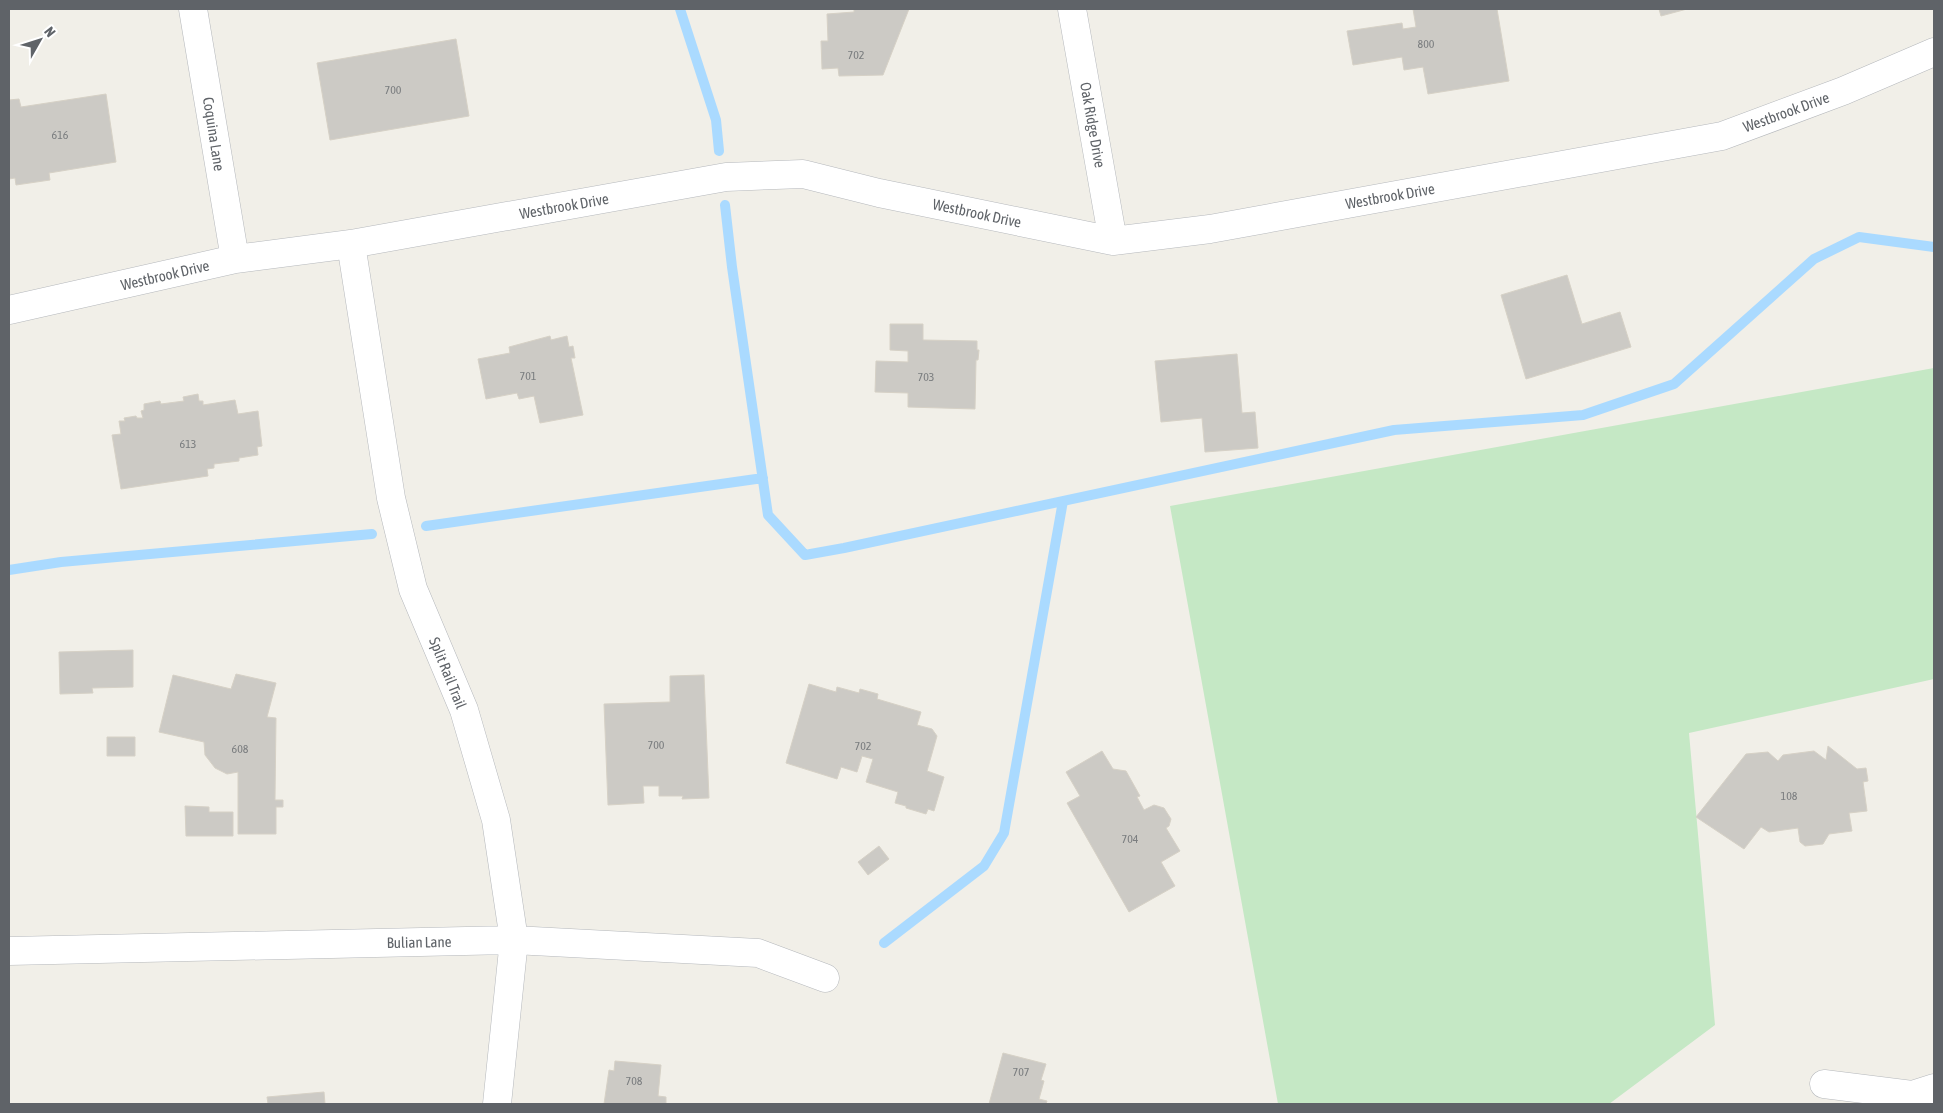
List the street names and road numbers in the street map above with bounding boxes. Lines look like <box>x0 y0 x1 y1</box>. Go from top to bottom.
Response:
street label: Oak Ridge Drive <box>1077 81 1109 169</box>
street label: Westbrook Drive <box>1741 89 1831 135</box>
street label: Coquina Lane <box>200 96 228 172</box>
street label: Westbrook Drive <box>1344 180 1436 212</box>
street label: Westbrook Drive <box>518 190 610 222</box>
street label: Westbrook Drive <box>931 195 1023 231</box>
street label: Westbrook Drive <box>119 257 211 293</box>
street label: Split Rail Trail <box>426 635 470 711</box>
street label: Bulian Lane <box>386 933 452 951</box>

